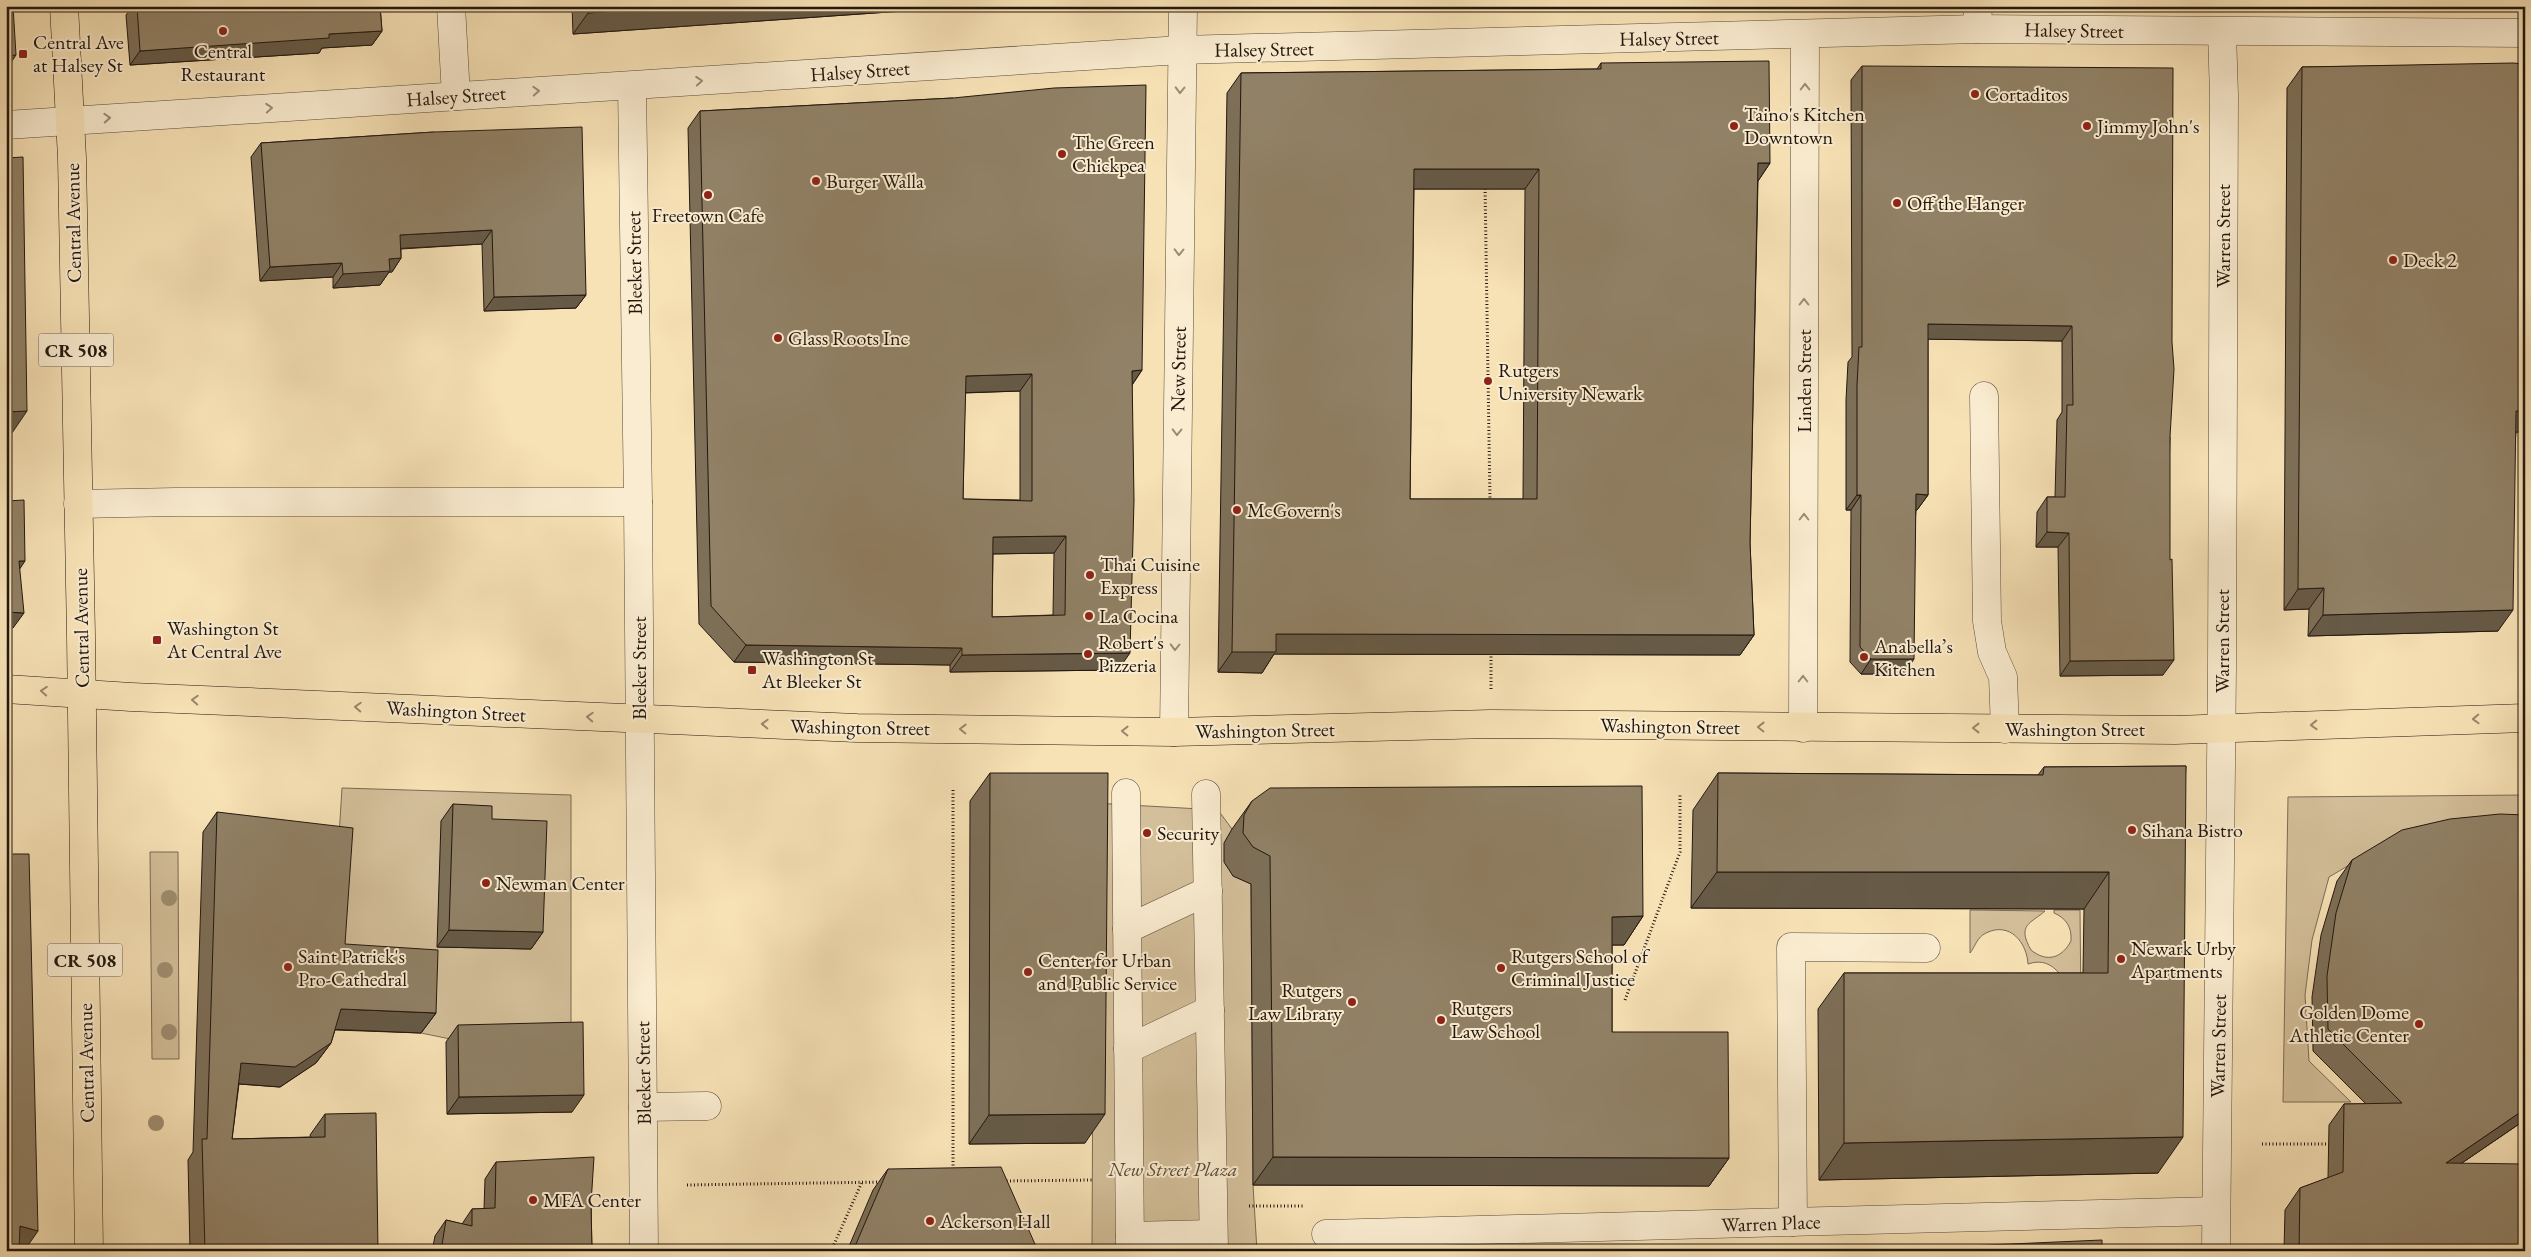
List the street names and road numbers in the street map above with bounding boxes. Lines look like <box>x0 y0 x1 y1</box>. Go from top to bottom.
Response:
street label: Halsey Street <box>2024 16 2125 44</box>
street label: Halsey Street <box>1619 24 1720 52</box>
street label: Halsey Street <box>1214 35 1315 63</box>
street label: Halsey Street <box>809 54 911 87</box>
street label: Halsey Street <box>405 79 507 112</box>
street label: Central Avenue <box>59 163 87 283</box>
street label: Warren Street <box>2210 183 2236 288</box>
street label: Bleeker Street <box>620 210 648 315</box>
street label: New Street <box>1164 325 1192 412</box>
street label: Linden Street <box>1791 329 1817 433</box>
road number: CR 508 <box>38 334 114 366</box>
street label: Central Avenue <box>67 568 95 688</box>
street label: Warren Street <box>2209 588 2235 693</box>
street label: Bleeker Street <box>626 615 652 720</box>
street label: Washington Street <box>385 694 527 728</box>
street label: Washington Street <box>1600 712 1741 740</box>
street label: Washington Street <box>790 713 931 741</box>
street label: Washington Street <box>1195 716 1336 744</box>
street label: Washington Street <box>2005 716 2146 742</box>
road number: CR 508 <box>48 944 122 976</box>
street label: Warren Street <box>2204 993 2232 1098</box>
street label: Central Avenue <box>72 1003 100 1123</box>
street label: Bleeker Street <box>629 1020 657 1125</box>
street label: Warren Place <box>1721 1208 1821 1238</box>

